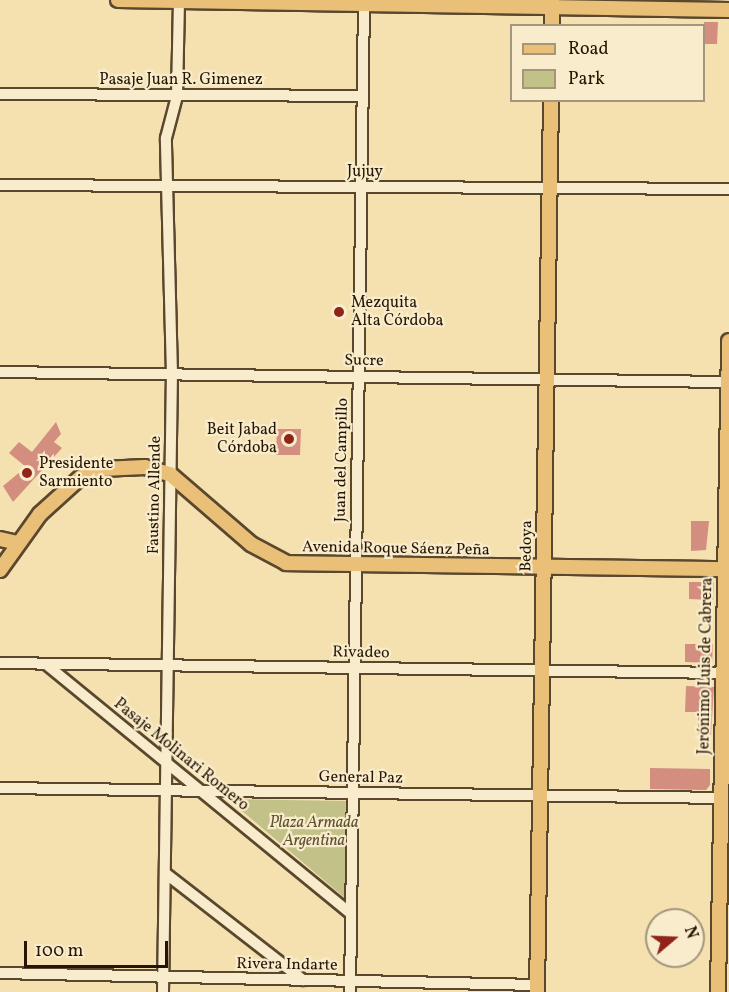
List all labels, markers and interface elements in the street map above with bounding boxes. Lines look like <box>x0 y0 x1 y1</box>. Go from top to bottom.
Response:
legend <box>510 24 705 102</box>
text: Road <box>568 37 609 62</box>
text: Park <box>568 67 605 92</box>
street label: Pasaje Juan R. Gimenez <box>99 70 263 90</box>
street label: Jujuy <box>347 162 383 182</box>
place label: Mezquita Alta Córdoba <box>351 293 444 331</box>
marker: Mezquita Alta Córdoba <box>332 305 346 319</box>
street label: Sucre <box>344 351 384 371</box>
street label: Juan del Campillo <box>331 398 353 522</box>
place label: Beit Jabad Córdoba <box>207 420 277 458</box>
marker: Beit Jabad Córdoba <box>282 432 296 446</box>
street label: Faustino Allende <box>144 436 166 554</box>
place label: Presidente Sarmiento <box>39 454 113 492</box>
marker: Presidente Sarmiento <box>20 466 34 480</box>
street label: Bedoya <box>517 520 537 572</box>
street label: Avenida Roque Sáenz Peña <box>302 538 490 560</box>
street label: Jerónimo Luis de Cabrera <box>695 577 717 755</box>
street label: Rivadeo <box>332 643 390 663</box>
street label: Pasaje Molinari Romero <box>110 695 252 815</box>
street label: General Paz <box>319 768 403 788</box>
park label: Plaza Armada Argentina <box>269 813 359 851</box>
north arrow <box>645 908 705 968</box>
text: N <box>678 924 702 942</box>
scale bar <box>27 929 171 967</box>
text: 100 m <box>35 939 84 964</box>
street label: Rivera Indarte <box>236 955 338 975</box>

